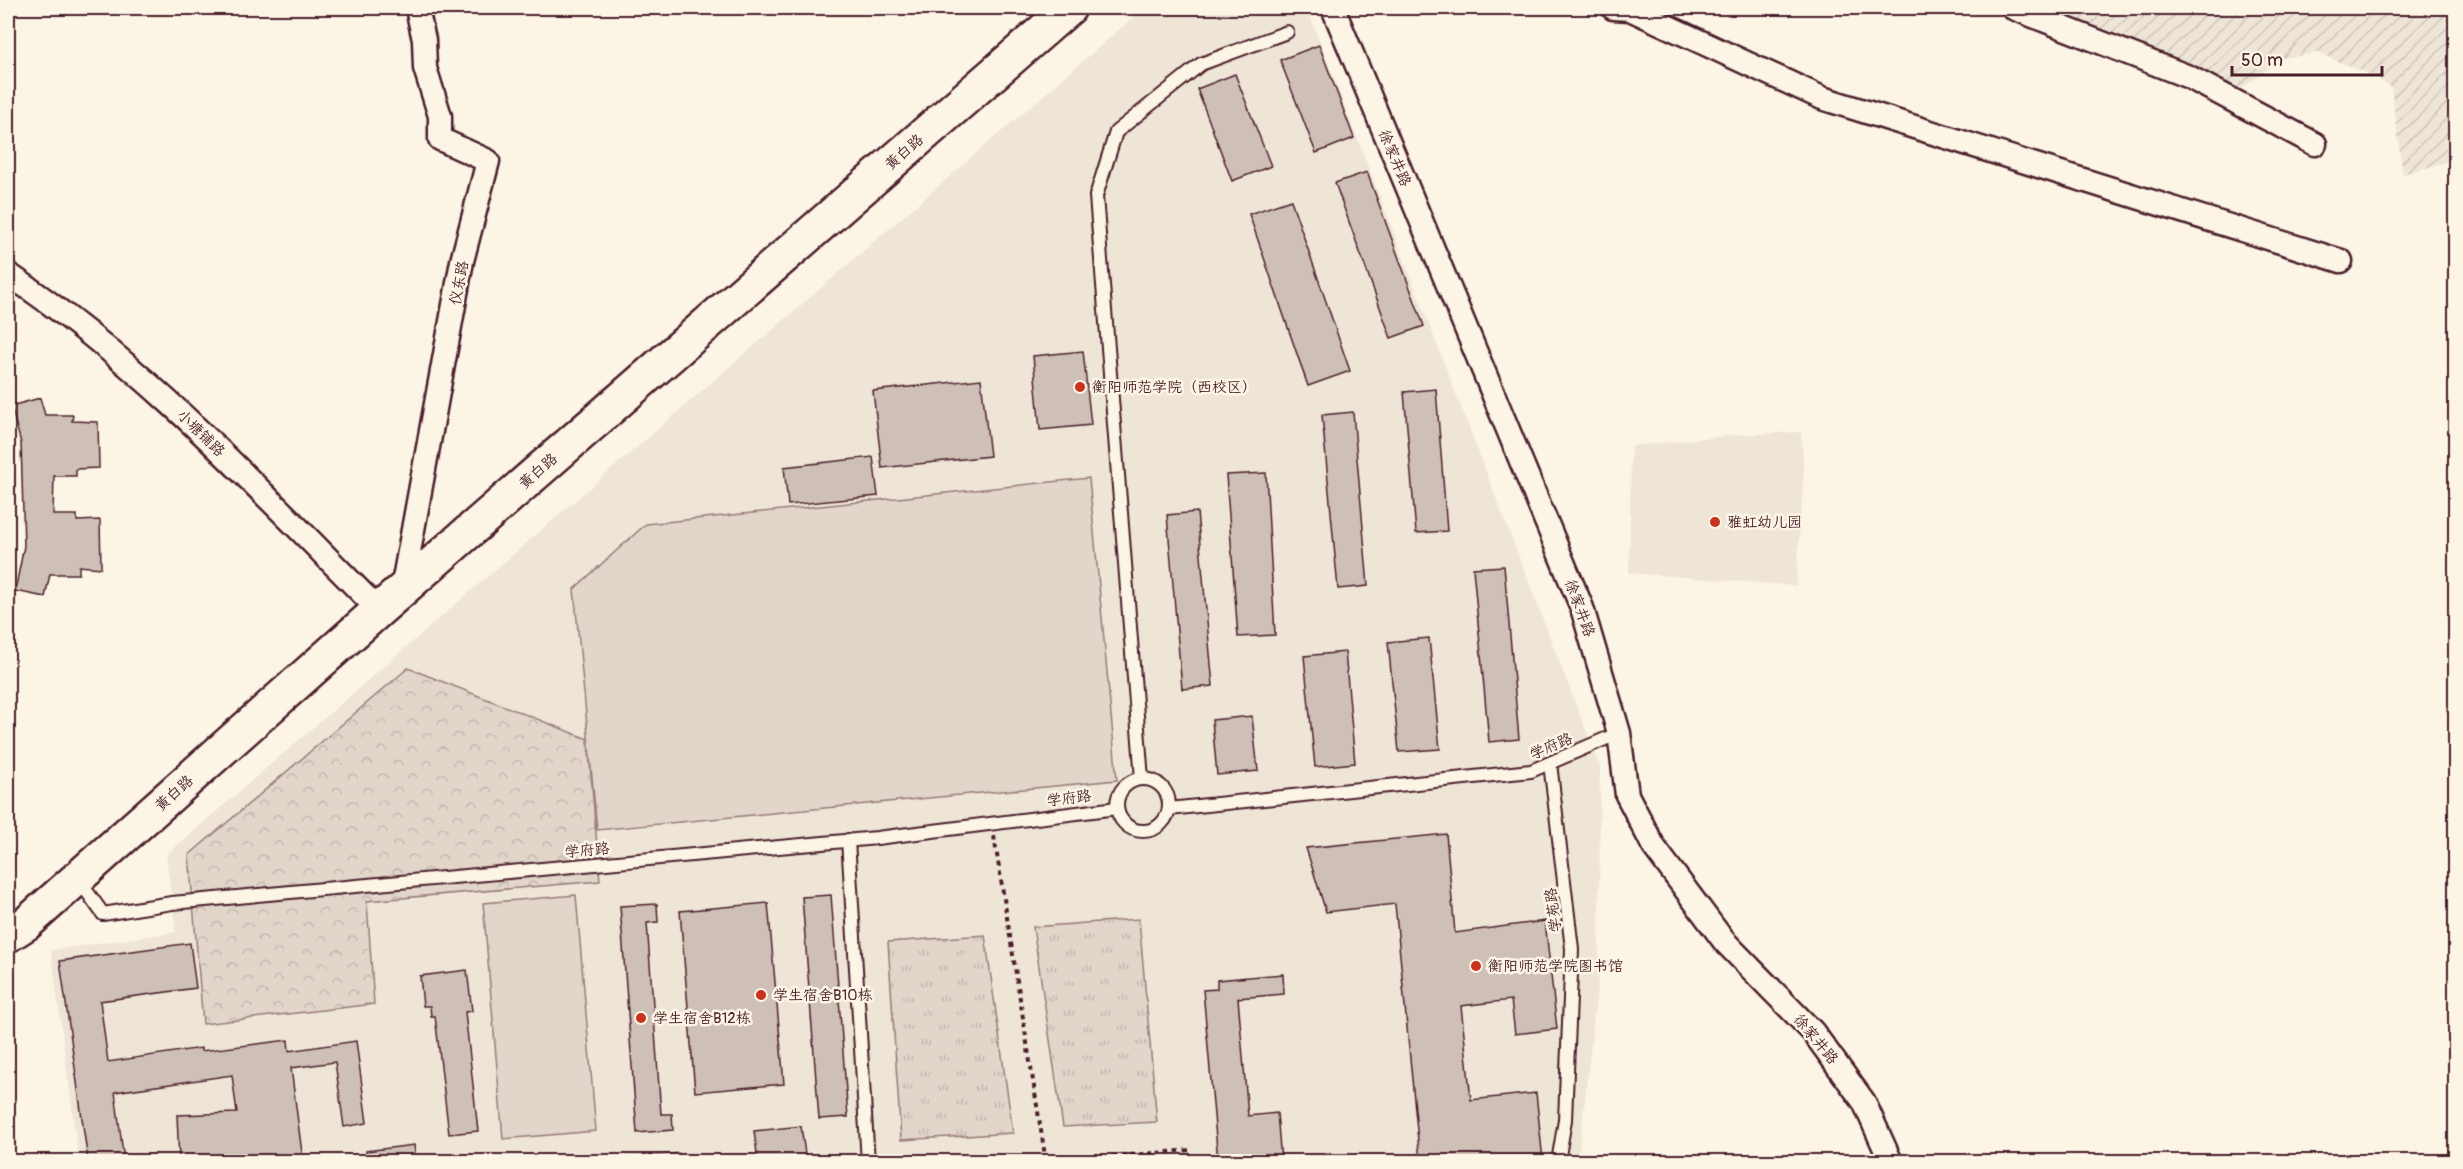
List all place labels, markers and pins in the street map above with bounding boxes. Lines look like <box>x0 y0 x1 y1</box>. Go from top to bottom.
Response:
place label: 衡阳师范学院（西校区） <box>1092 378 1257 397</box>
marker: 衡阳师范学院（西校区） <box>1073 380 1087 394</box>
place label: 雅虹幼儿园 <box>1727 513 1802 532</box>
marker: 雅虹幼儿园 <box>1708 515 1722 529</box>
place label: 衡阳师范学院图书馆 <box>1488 957 1623 976</box>
marker: 衡阳师范学院图书馆 <box>1469 959 1483 973</box>
place label: 学生宿舍B10栋 <box>773 986 873 1005</box>
marker: 学生宿舍B10栋 <box>754 988 768 1002</box>
place label: 学生宿舍B12栋 <box>653 1009 751 1028</box>
marker: 学生宿舍B12栋 <box>634 1011 648 1025</box>

